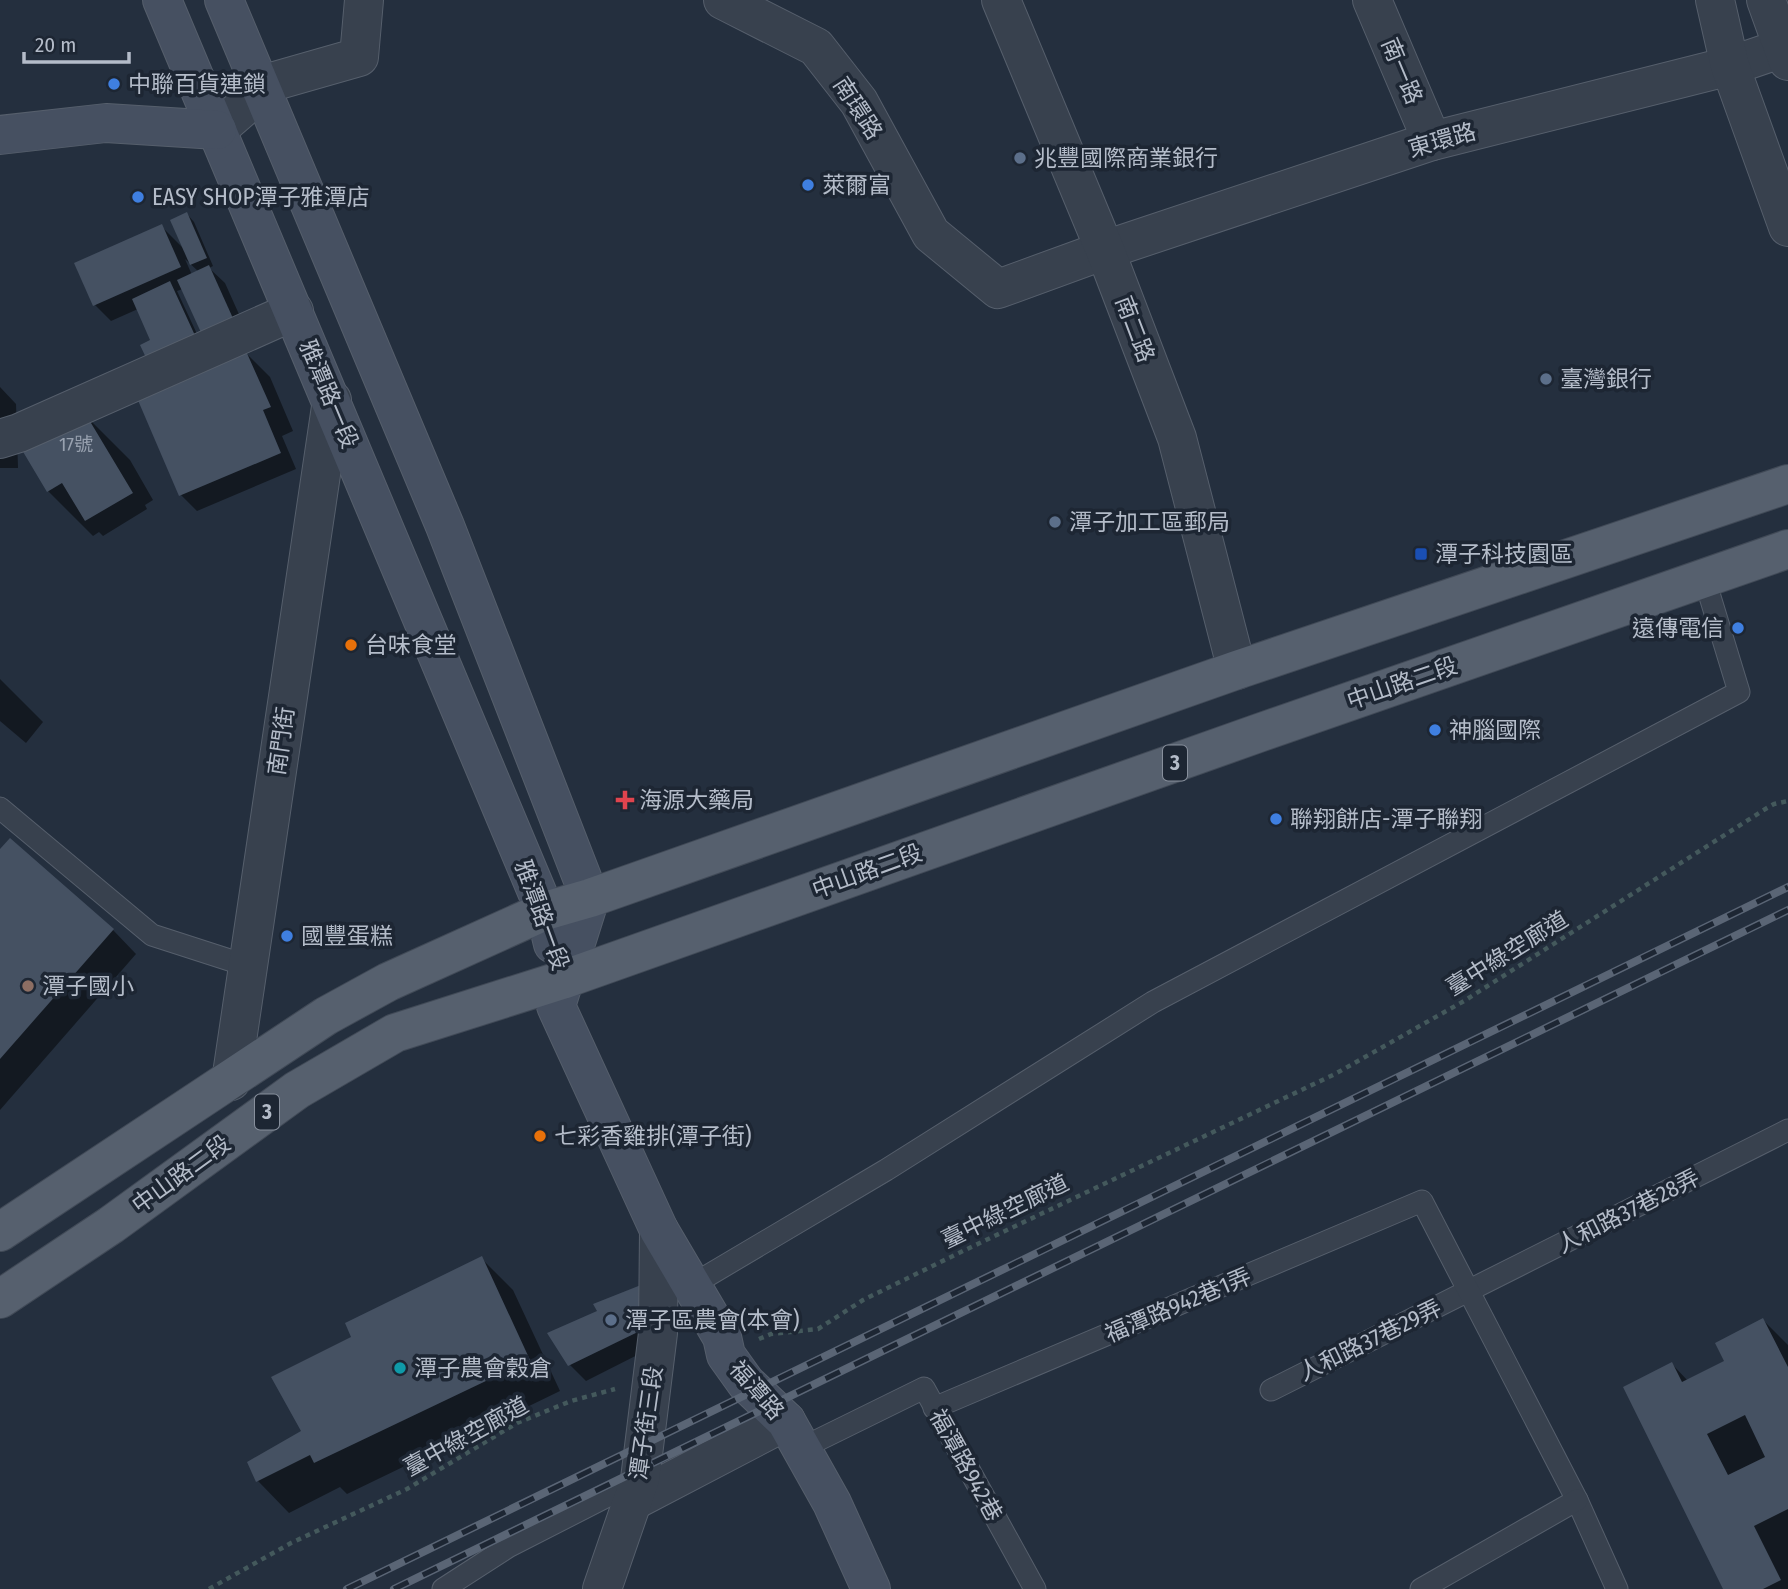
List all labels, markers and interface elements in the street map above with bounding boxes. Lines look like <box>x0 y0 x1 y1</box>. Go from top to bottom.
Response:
scale bar <box>24 21 130 65</box>
text: 20 m <box>35 32 76 58</box>
street label: 南一路 <box>1376 34 1428 108</box>
place label: 中聯百貨連鎖 <box>128 70 266 98</box>
street label: 南環路 <box>827 71 889 145</box>
marker: 中聯百貨連鎖 <box>106 76 122 92</box>
street label: 東環路 <box>1405 117 1479 163</box>
place label: 兆豐國際商業銀行 <box>1034 144 1218 172</box>
marker: 兆豐國際商業銀行 <box>1012 150 1028 166</box>
place label: 萊爾富 <box>822 171 891 199</box>
marker: 萊爾富 <box>800 177 816 193</box>
place label: EASY SHOP潭子雅潭店 <box>152 183 370 211</box>
marker: EASY SHOP潭子雅潭店 <box>130 189 146 205</box>
street label: 南二路 <box>1110 292 1160 366</box>
street label: 雅潭路一段 <box>294 336 364 452</box>
place label: 臺灣銀行 <box>1560 365 1652 393</box>
marker: 臺灣銀行 <box>1538 371 1554 387</box>
house number: 17號 <box>59 433 93 456</box>
place label: 潭子加工區郵局 <box>1069 508 1230 536</box>
marker: 潭子加工區郵局 <box>1047 514 1063 530</box>
place label: 潭子科技園區 <box>1435 540 1573 568</box>
marker: 潭子科技園區 <box>1413 546 1429 562</box>
place label: 遠傳電信 <box>1632 614 1724 642</box>
marker: 遠傳電信 <box>1730 620 1746 636</box>
place label: 台味食堂 <box>365 631 457 659</box>
marker: 台味食堂 <box>343 637 359 653</box>
street label: 中山路二段 <box>1343 651 1461 715</box>
street label: 南門街 <box>262 705 300 777</box>
place label: 神腦國際 <box>1449 716 1541 744</box>
marker: 神腦國際 <box>1427 722 1443 738</box>
road number: 3 <box>1163 746 1187 780</box>
place label: 海源大藥局 <box>639 786 754 814</box>
marker: 海源大藥局 <box>617 792 633 808</box>
place label: 聯翔餅店-潭子聯翔 <box>1290 805 1483 833</box>
marker: 聯翔餅店-潭子聯翔 <box>1268 811 1284 827</box>
street label: 中山路二段 <box>808 838 926 904</box>
street label: 雅潭路一段 <box>509 856 575 974</box>
street label: 臺中綠空廊道 <box>1441 905 1573 1001</box>
place label: 國豐蛋糕 <box>301 922 393 950</box>
marker: 國豐蛋糕 <box>279 928 295 944</box>
place label: 潭子國小 <box>42 972 134 1000</box>
marker: 潭子國小 <box>20 978 36 994</box>
road number: 3 <box>255 1094 279 1130</box>
place label: 七彩香雞排(潭子街) <box>554 1122 752 1150</box>
marker: 七彩香雞排(潭子街) <box>532 1128 548 1144</box>
street label: 中山路二段 <box>126 1129 236 1219</box>
street label: 人和路37巷28弄 <box>1552 1163 1704 1259</box>
street label: 臺中綠空廊道 <box>937 1168 1073 1254</box>
street label: 福潭路942巷1弄 <box>1101 1262 1255 1348</box>
street label: 人和路37巷29弄 <box>1294 1293 1446 1387</box>
place label: 潭子區農會(本會) <box>625 1306 800 1334</box>
marker: 潭子區農會(本會) <box>603 1312 619 1328</box>
place label: 潭子農會穀倉 <box>414 1354 552 1382</box>
street label: 福潭路 <box>724 1355 790 1425</box>
marker: 潭子農會穀倉 <box>392 1360 408 1376</box>
street label: 潭子街三段 <box>624 1364 668 1482</box>
street label: 臺中綠空廊道 <box>399 1390 533 1482</box>
street label: 福潭路942巷 <box>924 1404 1008 1526</box>

